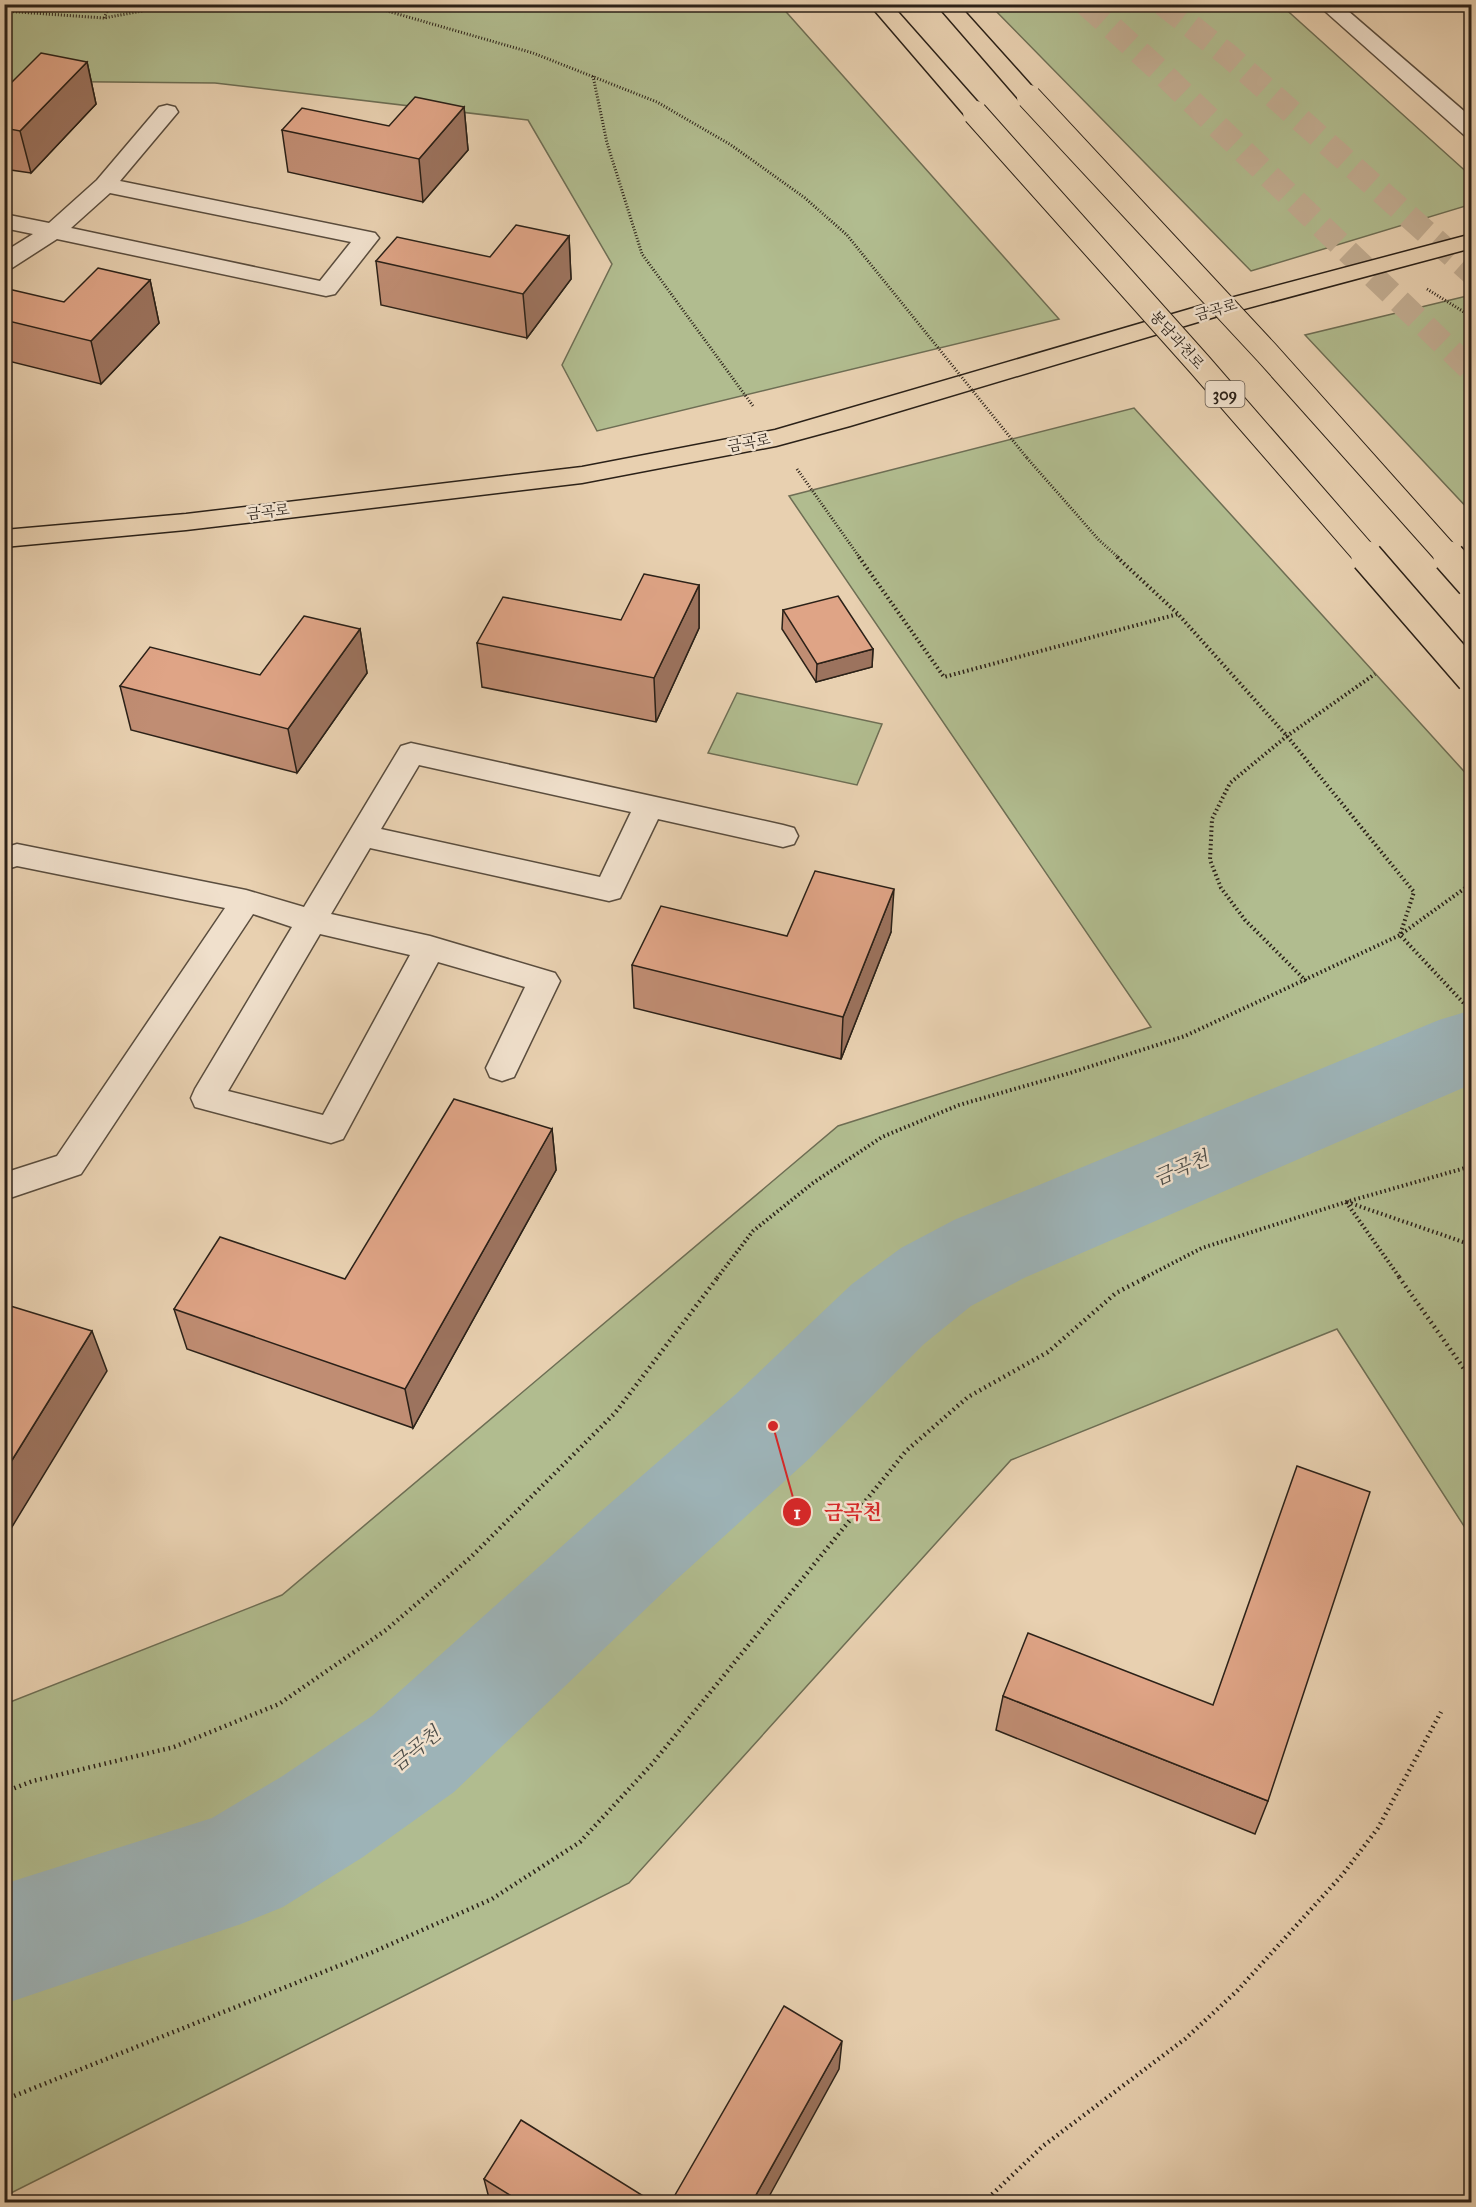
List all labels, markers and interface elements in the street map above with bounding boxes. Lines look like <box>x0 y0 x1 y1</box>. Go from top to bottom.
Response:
street label: 금곡로 <box>1193 295 1240 325</box>
street label: 봉담과천로 <box>1146 307 1208 373</box>
road number: 309 <box>1206 381 1244 407</box>
street label: 금곡로 <box>726 430 773 456</box>
street label: 금곡로 <box>245 500 291 524</box>
water label: 금곡천 <box>1150 1145 1214 1190</box>
callout: 금곡천 <box>782 1493 894 1531</box>
text: 금곡천 <box>824 1500 882 1524</box>
text: 1 <box>793 1502 801 1524</box>
water label: 금곡천 <box>385 1720 446 1777</box>

